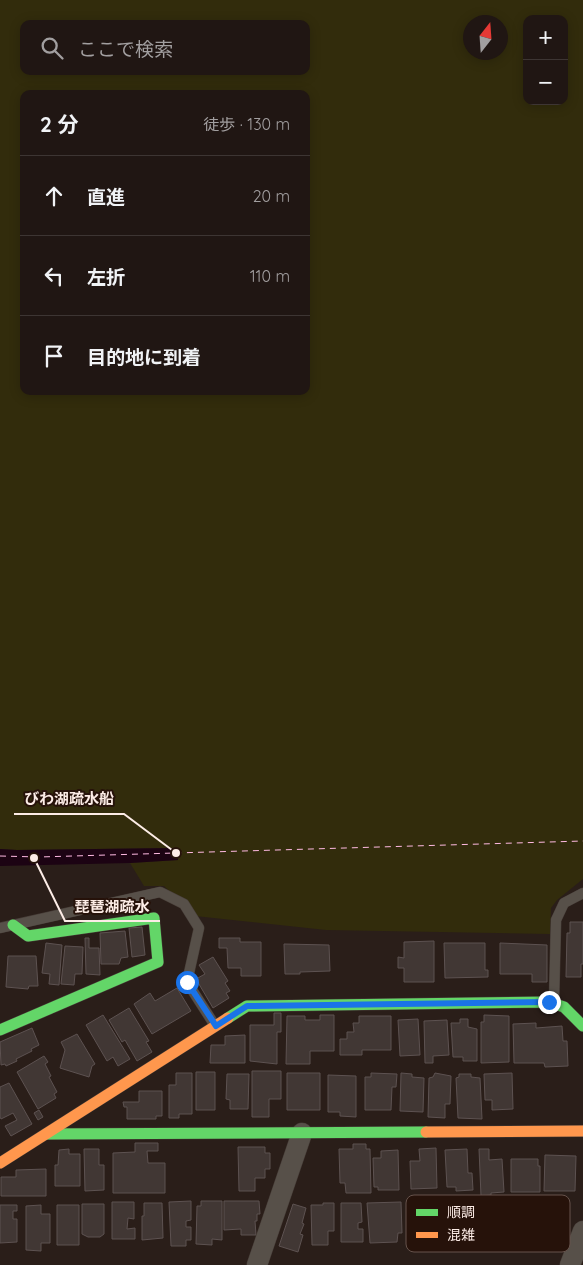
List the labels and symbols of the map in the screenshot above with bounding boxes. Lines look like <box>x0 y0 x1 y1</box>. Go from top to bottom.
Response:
north arrow <box>463 15 508 60</box>
callout: びわ湖疏水船 <box>14 784 124 814</box>
text: びわ湖疏水船 <box>24 789 114 808</box>
callout: 琵琶湖疏水 <box>65 891 160 921</box>
text: 琵琶湖疏水 <box>74 897 150 916</box>
route start <box>176 971 199 994</box>
route end <box>538 991 561 1014</box>
legend <box>406 1195 570 1252</box>
text: 順調 <box>447 1203 475 1221</box>
text: 混雑 <box>447 1226 475 1244</box>

